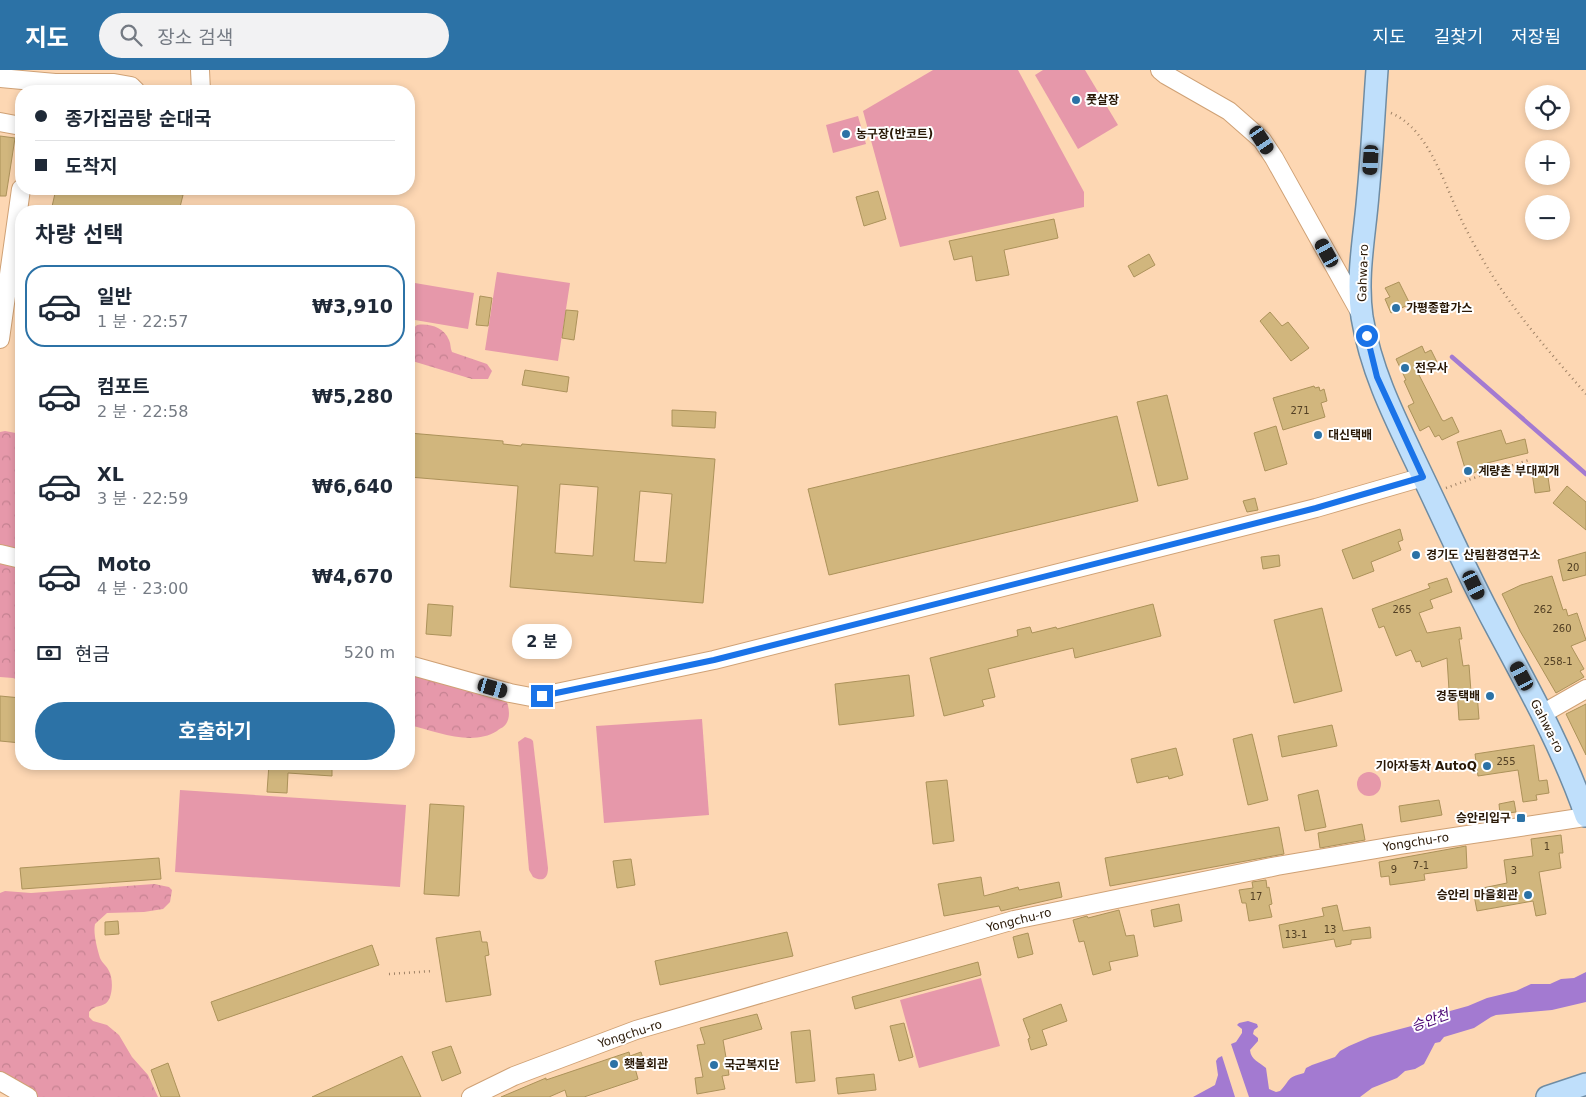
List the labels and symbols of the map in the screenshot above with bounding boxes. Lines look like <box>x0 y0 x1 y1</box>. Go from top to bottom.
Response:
place label: 풋살장 <box>1086 93 1119 107</box>
marker: 풋살장 <box>1070 94 1082 106</box>
car <box>1247 123 1276 157</box>
place label: 농구장(반코트) <box>856 127 933 141</box>
marker: 농구장(반코트) <box>840 128 852 140</box>
car <box>1362 145 1379 175</box>
car <box>1313 236 1340 270</box>
street label: Gahwa-ro <box>1355 244 1371 302</box>
place label: 가평종합가스 <box>1406 301 1472 315</box>
marker: 가평종합가스 <box>1390 302 1402 314</box>
route start <box>1356 325 1378 347</box>
place label: 전우사 <box>1415 361 1448 375</box>
marker: 전우사 <box>1399 362 1411 374</box>
house number: 271 <box>1290 405 1310 416</box>
place label: 대신택배 <box>1328 428 1372 442</box>
marker: 대신택배 <box>1312 429 1324 441</box>
place label: 계량촌 부대찌개 <box>1478 464 1559 478</box>
marker: 계량촌 부대찌개 <box>1462 465 1474 477</box>
place label: 경기도 산림환경연구소 <box>1426 548 1541 562</box>
marker: 경기도 산림환경연구소 <box>1410 549 1422 561</box>
house number: 20 <box>1567 562 1579 573</box>
car <box>1460 568 1487 602</box>
house number: 265 <box>1392 604 1412 615</box>
house number: 262 <box>1533 604 1553 615</box>
house number: 260 <box>1552 623 1572 634</box>
callout: 2 분 <box>512 624 572 658</box>
house number: 258-1 <box>1543 656 1573 667</box>
car <box>1508 659 1535 693</box>
car <box>476 677 509 699</box>
route end <box>531 685 553 707</box>
place label: 경동택배 <box>1436 689 1480 703</box>
marker: 경동택배 <box>1484 690 1496 702</box>
street label: Gahwa-ro <box>1528 697 1566 755</box>
house number: 255 <box>1496 756 1516 767</box>
place label: 기아자동차 AutoQ <box>1376 759 1477 773</box>
marker: 기아자동차 AutoQ <box>1481 760 1493 772</box>
place label: 승안리입구 <box>1456 811 1511 825</box>
marker: 승안리입구 <box>1515 812 1527 824</box>
street label: Yongchu-ro <box>1381 830 1450 854</box>
house number: 1 <box>1544 841 1550 852</box>
house number: 7-1 <box>1413 860 1429 871</box>
house number: 9 <box>1391 864 1397 875</box>
house number: 3 <box>1511 865 1517 876</box>
place label: 승안리 마을회관 <box>1437 888 1518 902</box>
marker: 승안리 마을회관 <box>1522 889 1534 901</box>
house number: 17 <box>1250 891 1262 902</box>
street label: Yongchu-ro <box>984 905 1053 935</box>
house number: 13 <box>1324 924 1336 935</box>
house number: 13-1 <box>1285 929 1307 940</box>
water label: 승안천 <box>1409 1005 1452 1034</box>
street label: Yongchu-ro <box>595 1017 664 1051</box>
place label: 횃불회관 <box>624 1057 668 1071</box>
marker: 횃불회관 <box>608 1058 620 1070</box>
place label: 국군복지단 <box>724 1058 779 1072</box>
marker: 국군복지단 <box>708 1059 720 1071</box>

